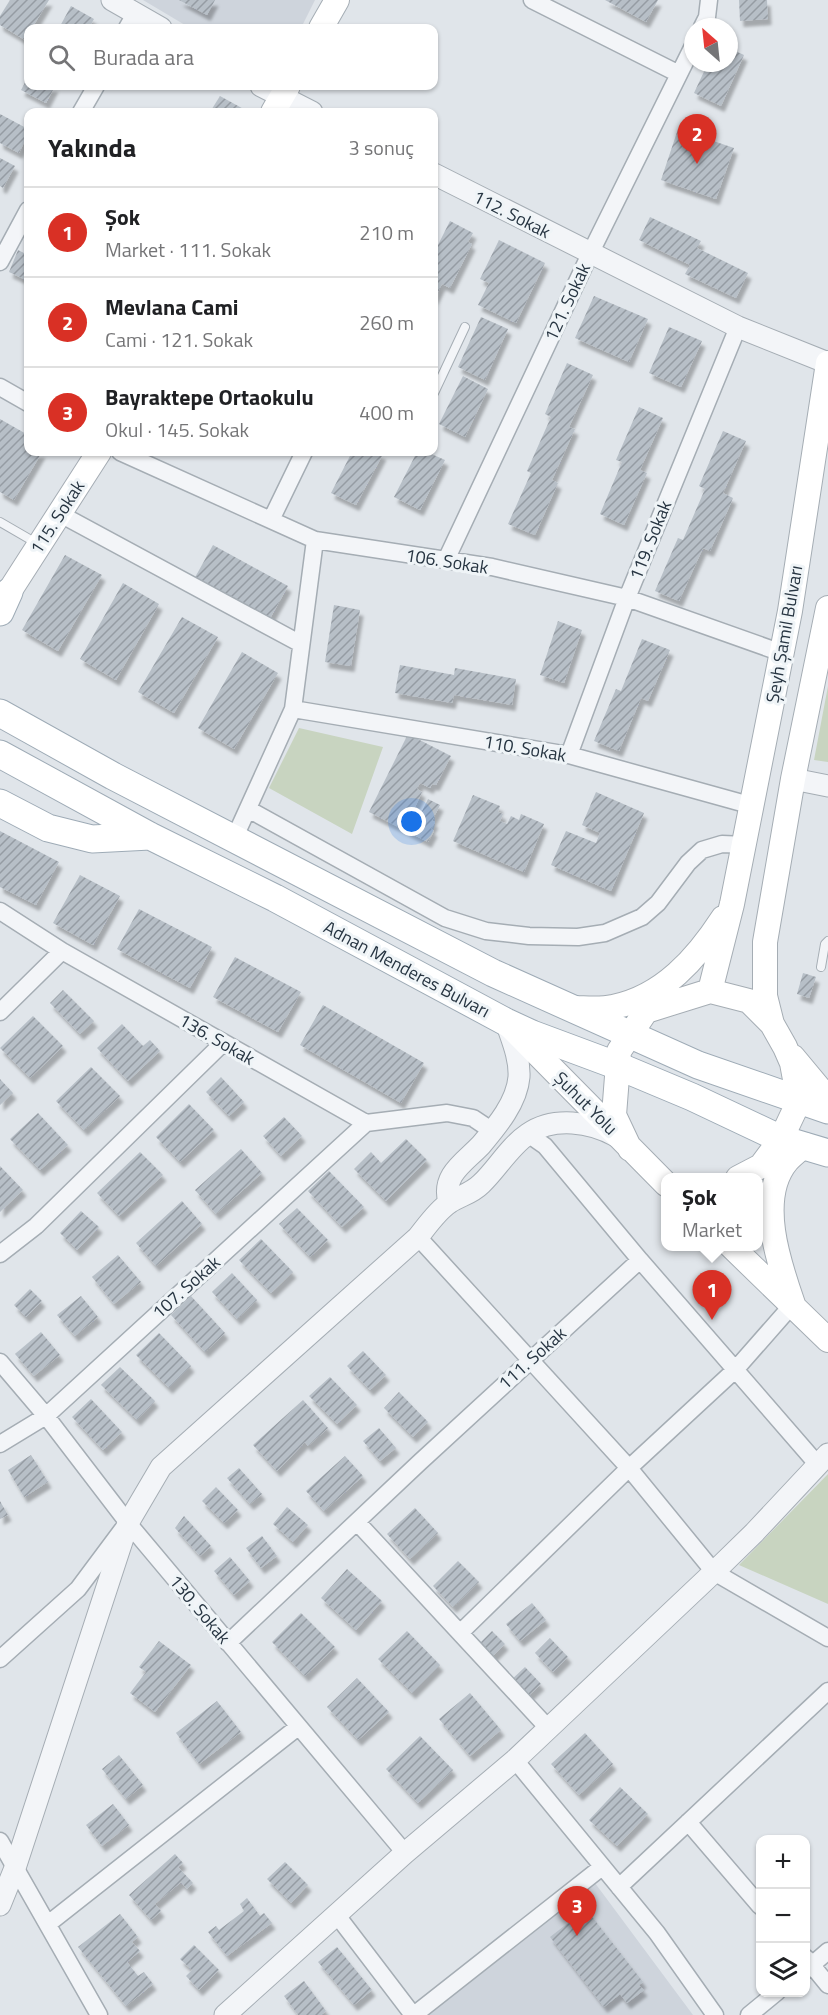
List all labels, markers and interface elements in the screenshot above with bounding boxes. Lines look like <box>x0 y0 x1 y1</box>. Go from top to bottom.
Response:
north arrow <box>684 18 738 72</box>
search box <box>24 24 438 90</box>
text: Burada ara <box>93 40 194 74</box>
icon: search <box>45 41 78 74</box>
pin: 2 <box>678 114 716 164</box>
text: Yakında <box>48 128 136 167</box>
text: 3 sonuç <box>348 132 414 163</box>
street label: 112. Sokak <box>469 183 556 245</box>
text: Şok <box>105 200 140 234</box>
text: 1 <box>62 217 73 248</box>
text: 210 m <box>359 217 414 248</box>
text: Market · 111. Sokak <box>105 234 271 265</box>
street label: 121. Sokak <box>537 258 597 346</box>
text: Mevlana Cami <box>105 290 239 324</box>
text: 2 <box>62 307 73 338</box>
text: 260 m <box>359 307 414 338</box>
text: Cami · 121. Sokak <box>105 324 253 355</box>
text: Bayraktepe Ortaokulu <box>105 380 314 414</box>
text: 3 <box>62 397 73 428</box>
text: 400 m <box>359 397 414 428</box>
text: Okul · 145. Sokak <box>105 414 249 445</box>
street label: 115. Sokak <box>23 474 91 559</box>
street label: 119. Sokak <box>622 496 678 584</box>
street label: 106. Sokak <box>404 541 491 581</box>
street label: Şeyh Şamil Bulvarı <box>759 563 809 705</box>
street label: 110. Sokak <box>482 727 569 769</box>
your location <box>397 807 426 836</box>
street label: Adnan Menderes Bulvarı <box>319 914 495 1024</box>
street label: 136. Sokak <box>174 1006 260 1072</box>
street label: Şuhut Yolu <box>548 1065 624 1141</box>
popup <box>661 1173 763 1251</box>
text: Şok <box>682 1180 717 1214</box>
text: Market <box>682 1214 742 1245</box>
street label: 107. Sokak <box>146 1249 226 1325</box>
pin: 1 <box>692 1270 732 1320</box>
street label: 111. Sokak <box>492 1320 572 1396</box>
street label: 130. Sokak <box>163 1568 237 1650</box>
map controls <box>756 1835 810 1997</box>
button: + <box>756 1835 810 1889</box>
pin: 3 <box>558 1886 596 1936</box>
button: − <box>756 1889 810 1943</box>
button: layers <box>756 1943 810 1997</box>

